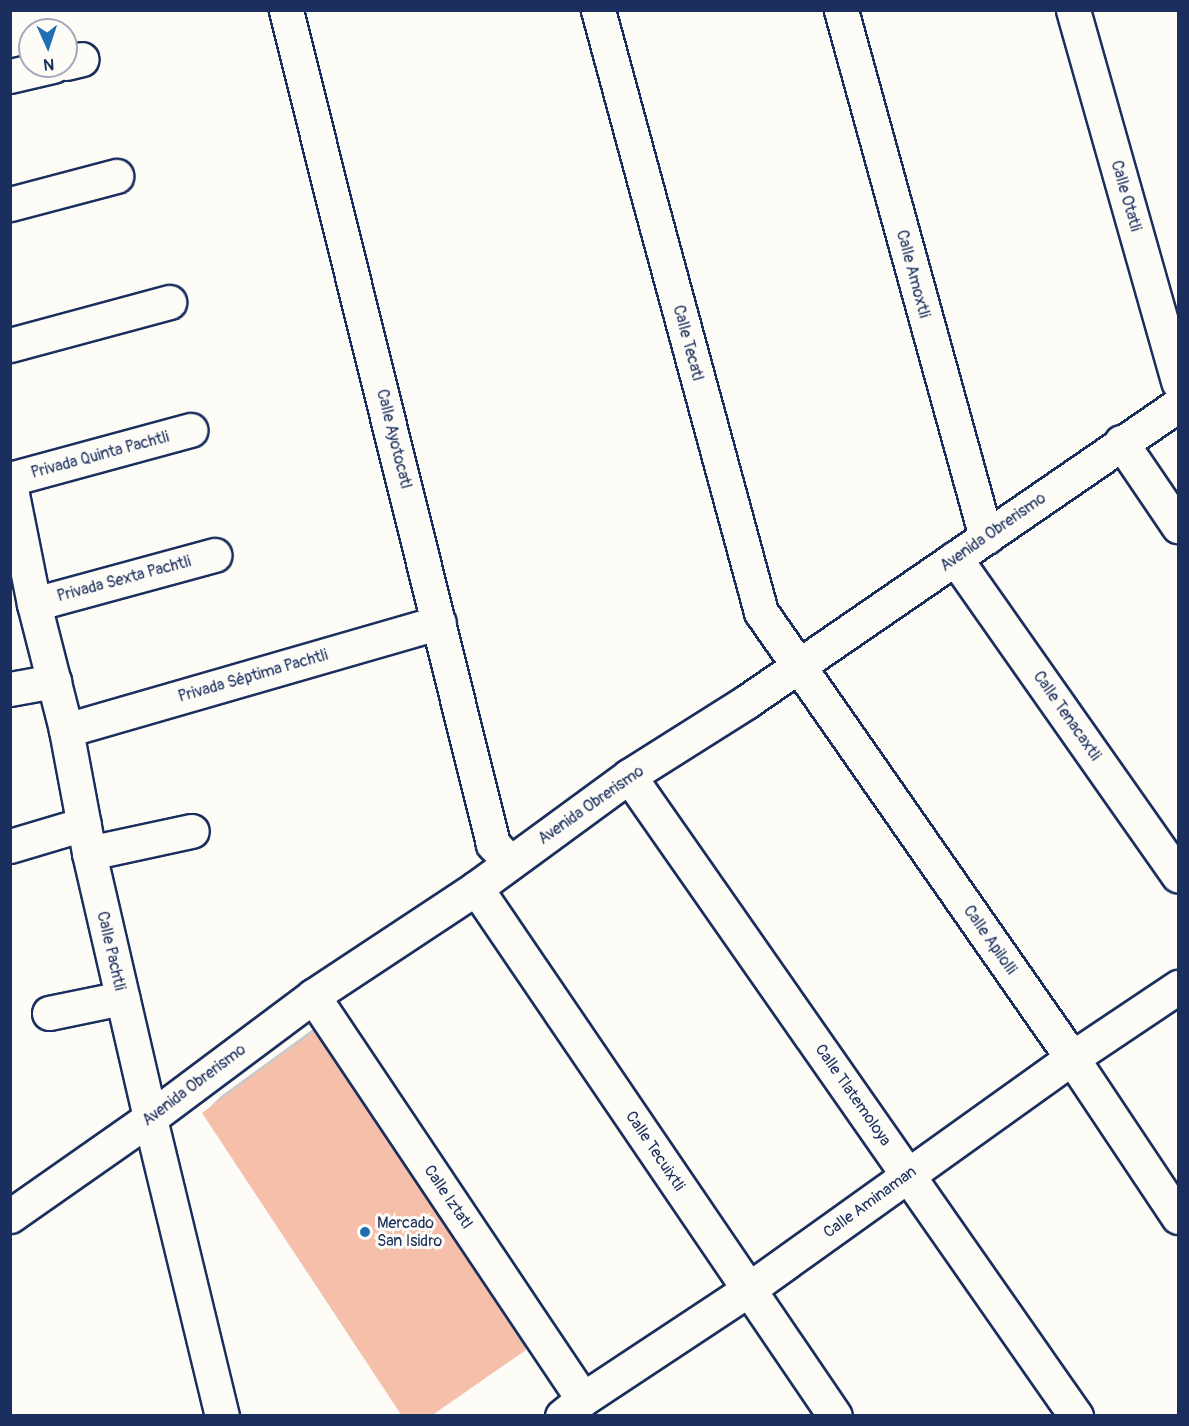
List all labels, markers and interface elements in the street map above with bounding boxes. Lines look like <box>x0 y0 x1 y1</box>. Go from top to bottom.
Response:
north arrow <box>18 18 78 78</box>
text: N <box>43 54 55 74</box>
street label: Calle Otatli <box>1107 158 1145 234</box>
street label: Calle Amoxtli <box>892 228 934 320</box>
street label: Calle Tecatl <box>669 303 707 383</box>
street label: Calle Ayotocatl <box>372 387 416 491</box>
street label: Privada Quinta Pachtli <box>29 427 171 483</box>
street label: Avenida Obrerismo <box>936 488 1050 576</box>
street label: Privada Sexta Pachtli <box>55 552 193 606</box>
street label: Privada Séptima Pachtli <box>176 645 330 707</box>
street label: Calle Tenacaxtli <box>1029 668 1105 764</box>
street label: Avenida Obrerismo <box>534 761 648 849</box>
street label: Calle Apilolli <box>959 902 1021 978</box>
street label: Calle Pachtli <box>93 910 129 992</box>
street label: Avenida Obrerismo <box>138 1040 250 1130</box>
street label: Calle Tlatemoloya <box>811 1041 895 1149</box>
street label: Calle Tecuixtli <box>621 1107 689 1195</box>
street label: Calle Iztatl <box>420 1161 476 1233</box>
street label: Calle Aminaman <box>820 1162 920 1242</box>
place label: Mercado San Isidro <box>377 1213 442 1251</box>
marker: Mercado San Isidro <box>358 1225 372 1239</box>

